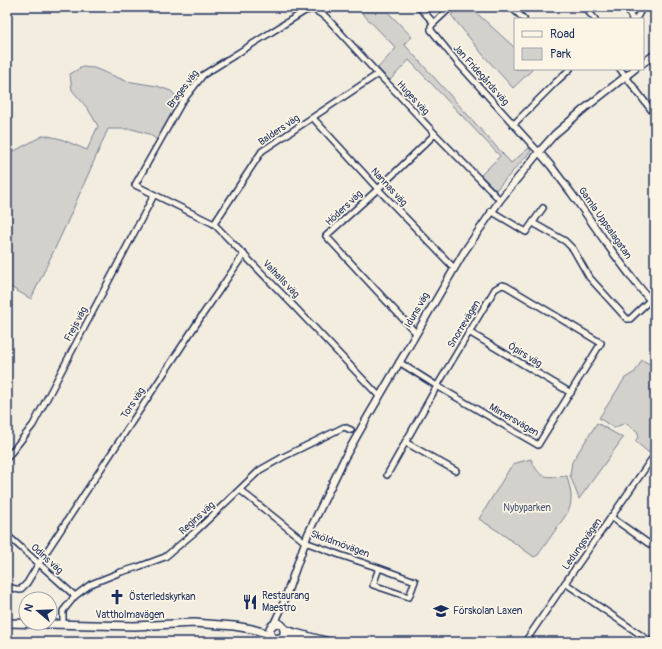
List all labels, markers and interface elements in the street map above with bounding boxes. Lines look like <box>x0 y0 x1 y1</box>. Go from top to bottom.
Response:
legend <box>514 18 644 70</box>
text: Road <box>550 27 575 42</box>
street label: Jan Fridegårds väg <box>451 41 512 108</box>
text: Park <box>550 47 571 62</box>
street label: Brages väg <box>165 68 201 110</box>
street label: Huges väg <box>394 78 432 118</box>
street label: Balders väg <box>256 112 302 148</box>
street label: Nannas väg <box>368 165 410 209</box>
street label: Gamla Uppsalagatan <box>576 185 634 262</box>
street label: Höders väg <box>323 188 365 228</box>
street label: Valhalls väg <box>260 258 302 300</box>
street label: Iduns väg <box>402 290 432 330</box>
street label: Snorrevägen <box>445 298 483 350</box>
street label: Frejs väg <box>62 305 90 343</box>
street label: Öpirs väg <box>506 339 545 370</box>
street label: Tors väg <box>118 385 148 421</box>
street label: Mimersvägen <box>487 401 541 439</box>
street label: Regins väg <box>177 499 217 537</box>
park label: Nybyparken <box>503 502 551 514</box>
street label: Ledungsvägen <box>560 516 604 572</box>
street label: Sköldmövägen <box>309 528 371 560</box>
street label: Odins väg <box>28 541 66 577</box>
church icon: Österledskyrkan <box>108 588 126 606</box>
place label: Österledskyrkan <box>129 590 196 603</box>
place label: Restaurang Maestro <box>262 590 309 614</box>
north arrow <box>18 591 58 631</box>
restaurant icon: Restaurang Maestro <box>241 593 259 611</box>
text: N <box>22 602 37 614</box>
school or university icon: Förskolan Laxen <box>432 602 450 620</box>
place label: Förskolan Laxen <box>453 605 523 617</box>
street label: Vattholmavägen <box>95 609 165 621</box>

